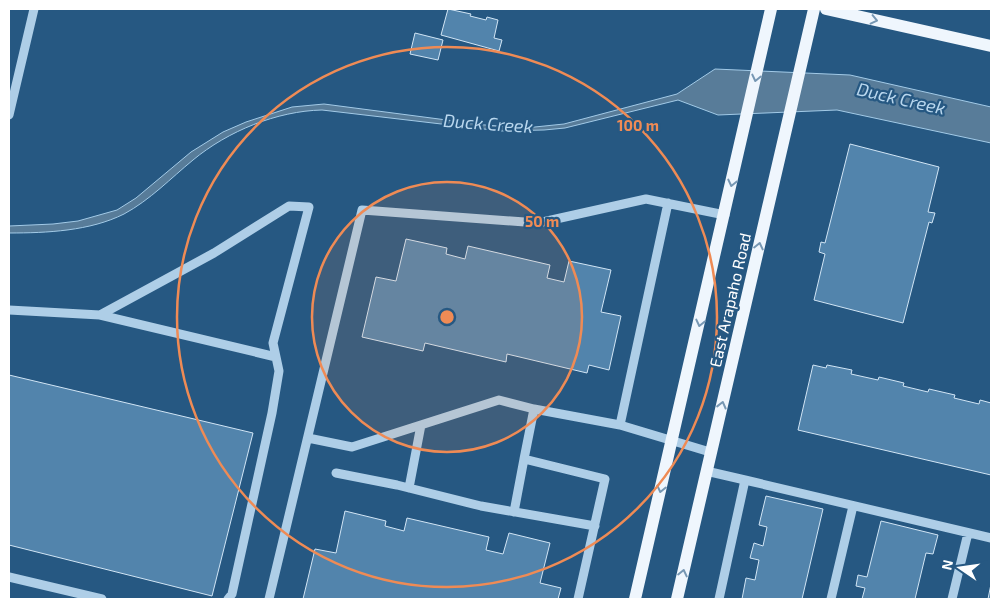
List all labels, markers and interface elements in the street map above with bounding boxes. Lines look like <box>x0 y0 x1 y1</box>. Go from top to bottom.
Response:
one-way arrow <box>869 14 878 25</box>
one-way arrow <box>751 74 761 82</box>
water label: Duck Creek <box>855 77 948 119</box>
water label: Duck Creek <box>442 109 534 137</box>
text: 100 m <box>617 116 659 134</box>
one-way arrow <box>727 178 738 187</box>
text: 50 m <box>525 212 559 230</box>
street label: East Arapaho Road <box>705 231 754 369</box>
one-way arrow <box>753 242 764 251</box>
centre of rings <box>438 308 456 326</box>
one-way arrow <box>695 318 706 327</box>
one-way arrow <box>716 400 727 409</box>
one-way arrow <box>656 485 667 494</box>
north arrow <box>935 543 985 593</box>
text: N <box>937 558 956 572</box>
one-way arrow <box>677 568 688 577</box>

